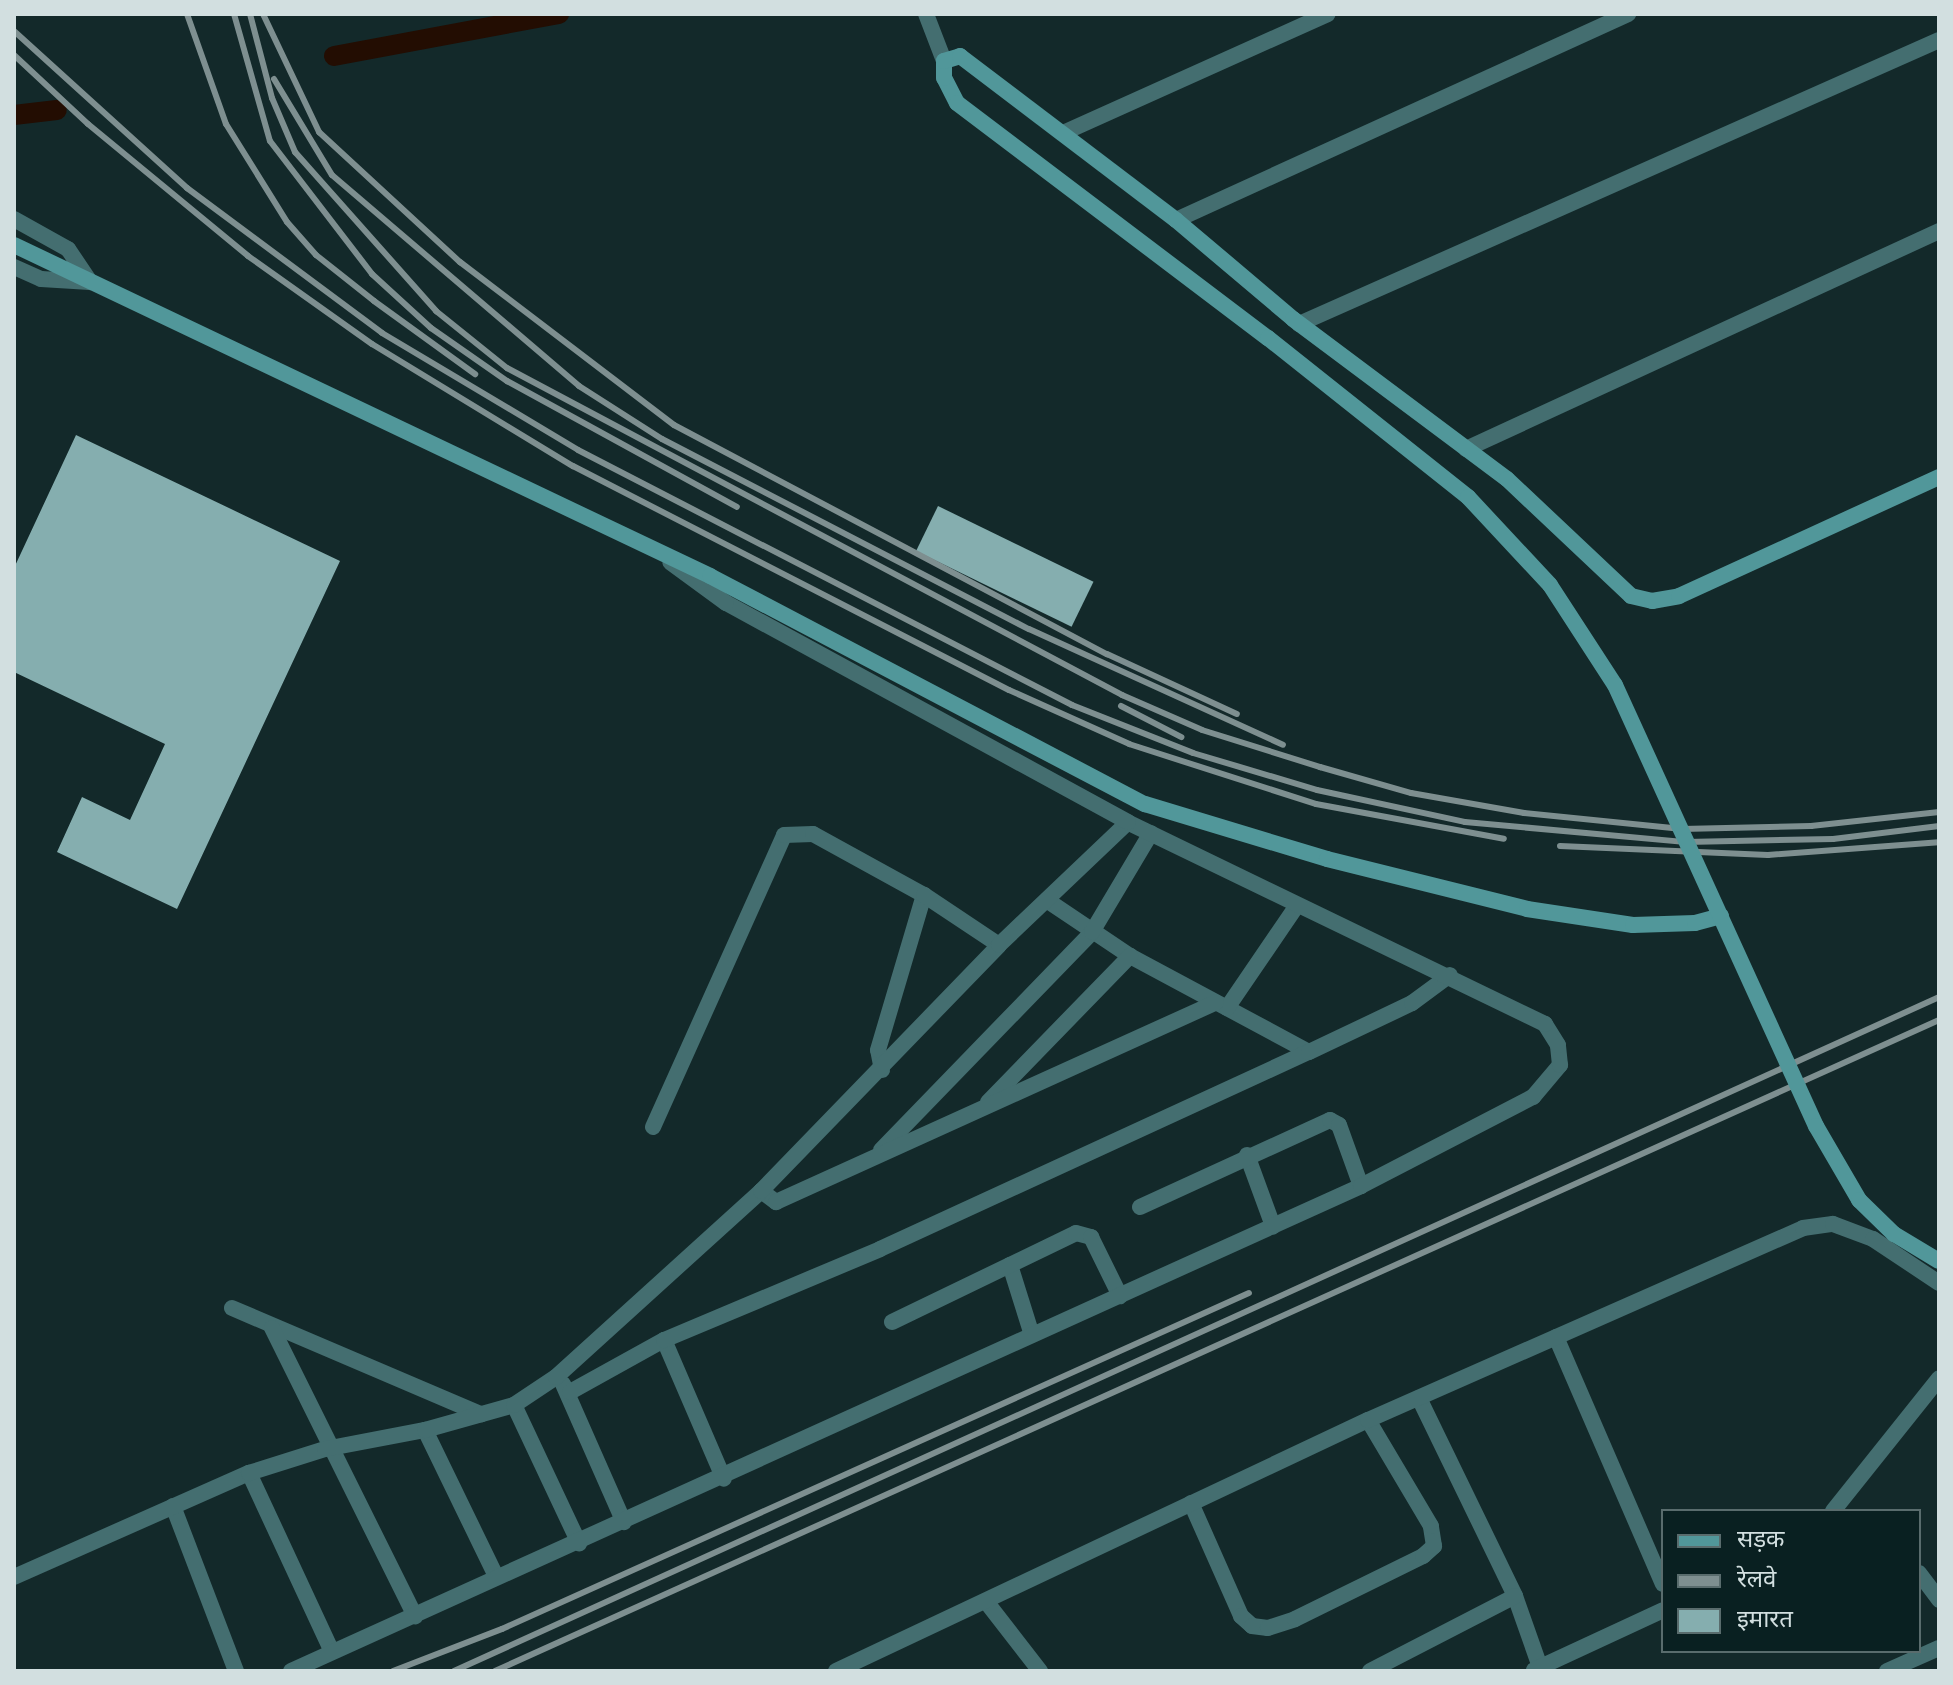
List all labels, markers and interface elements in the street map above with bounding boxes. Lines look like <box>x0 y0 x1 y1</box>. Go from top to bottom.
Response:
legend <box>1661 1509 1921 1653</box>
text: सड़क <box>1737 1525 1785 1553</box>
text: रेलवे <box>1737 1565 1776 1593</box>
text: इमारत <box>1737 1605 1793 1633</box>

